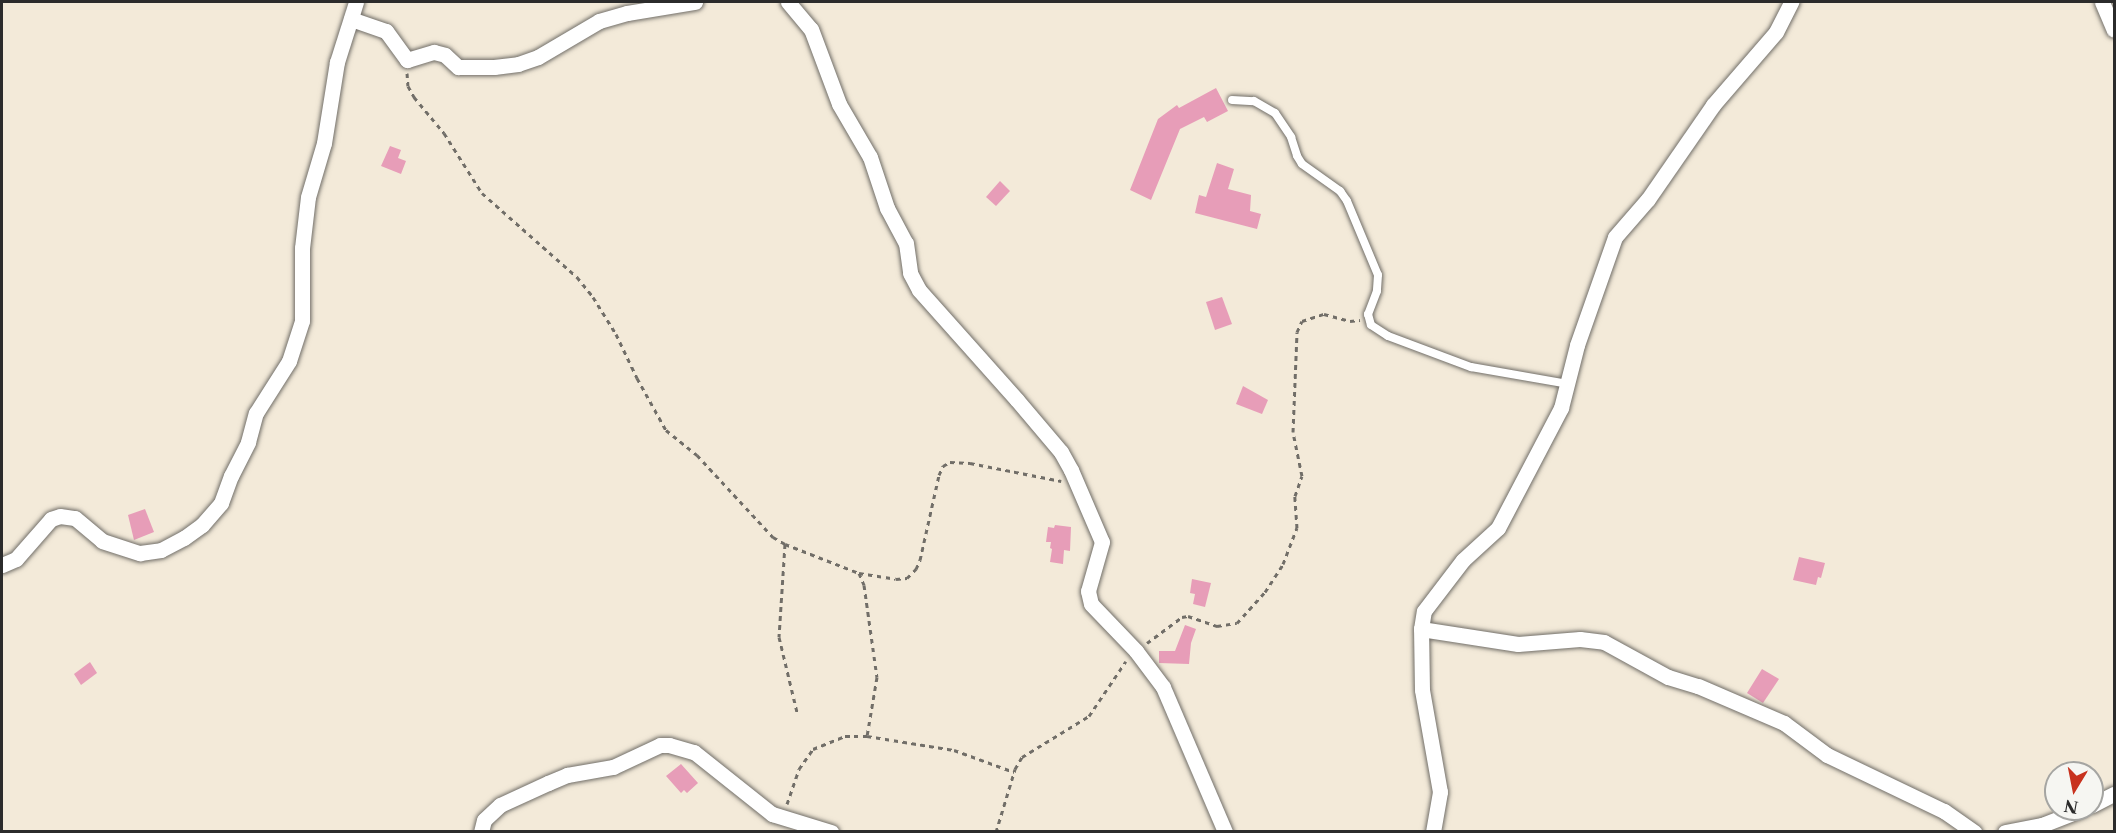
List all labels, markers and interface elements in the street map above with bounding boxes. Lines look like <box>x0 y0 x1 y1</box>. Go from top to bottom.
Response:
north arrow <box>2044 761 2104 821</box>
text: N <box>2063 796 2080 818</box>

